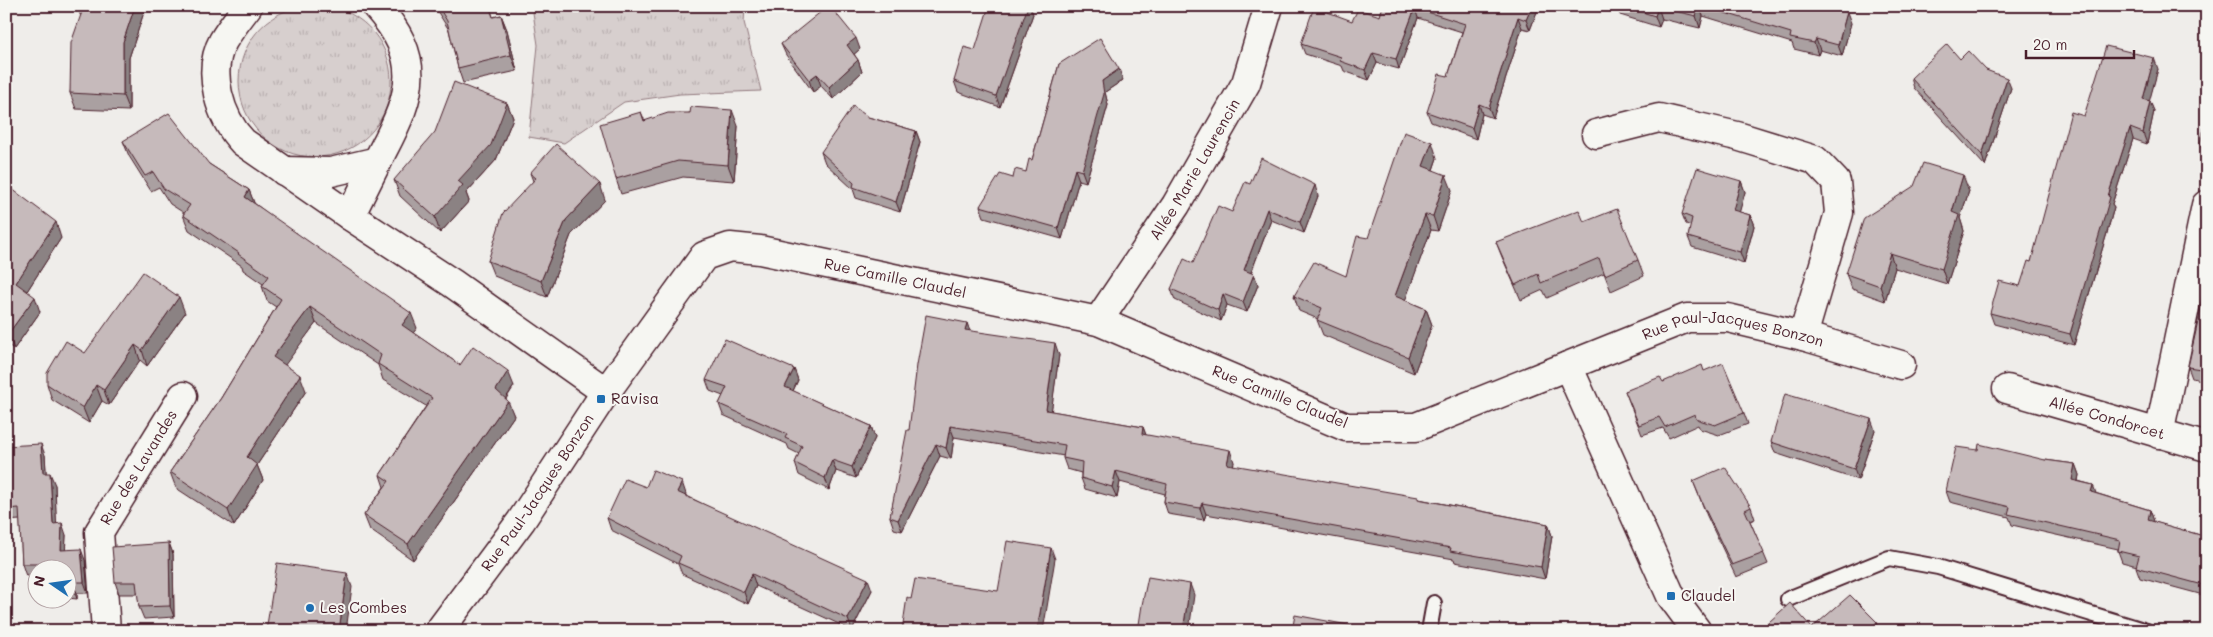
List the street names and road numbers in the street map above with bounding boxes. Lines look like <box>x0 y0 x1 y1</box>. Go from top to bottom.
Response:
street label: Allée Marie Laurencin <box>1144 95 1244 244</box>
street label: Rue Camille Claudel <box>822 253 968 302</box>
street label: Rue Paul-Jacques Bonzon <box>1639 307 1826 351</box>
street label: Rue Camille Claudel <box>1210 360 1351 432</box>
street label: Allée Condorcet <box>2047 391 2168 443</box>
street label: Rue des Lavandes <box>95 406 181 528</box>
street label: Rue Paul-Jacques Bonzon <box>476 410 598 575</box>

